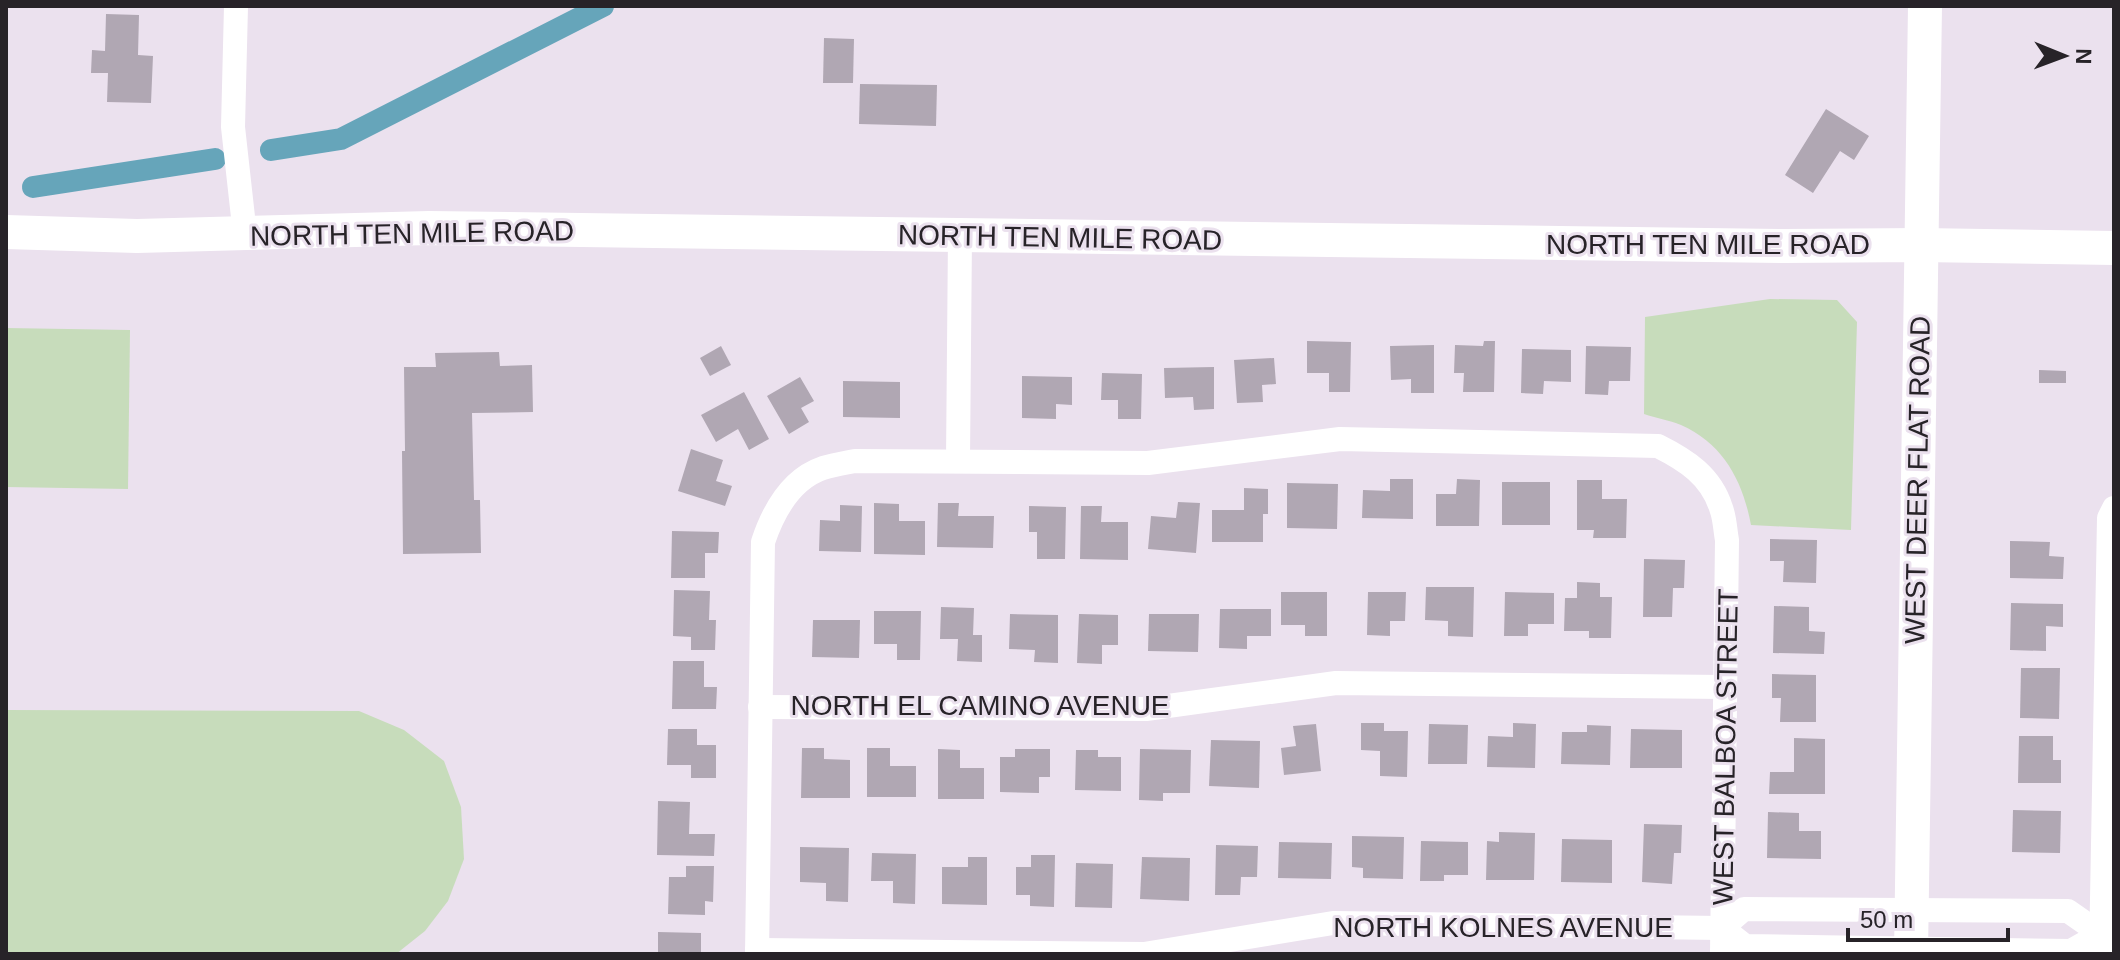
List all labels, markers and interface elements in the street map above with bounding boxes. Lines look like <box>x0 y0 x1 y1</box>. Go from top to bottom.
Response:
north arrow <box>2024 16 2104 96</box>
text: N <box>2071 48 2096 65</box>
street label: NORTH TEN MILE ROAD <box>250 215 574 252</box>
street label: NORTH TEN MILE ROAD <box>898 219 1222 256</box>
street label: NORTH TEN MILE ROAD <box>1546 229 1870 260</box>
street label: WEST DEER FLAT ROAD <box>1899 316 1936 644</box>
street label: WEST BALBOA STREET <box>1707 588 1744 906</box>
street label: NORTH EL CAMINO AVENUE <box>790 690 1170 721</box>
scale bar <box>1848 892 2008 942</box>
text: 50 m <box>1860 906 1913 933</box>
street label: NORTH KOLNES AVENUE <box>1333 912 1673 943</box>

